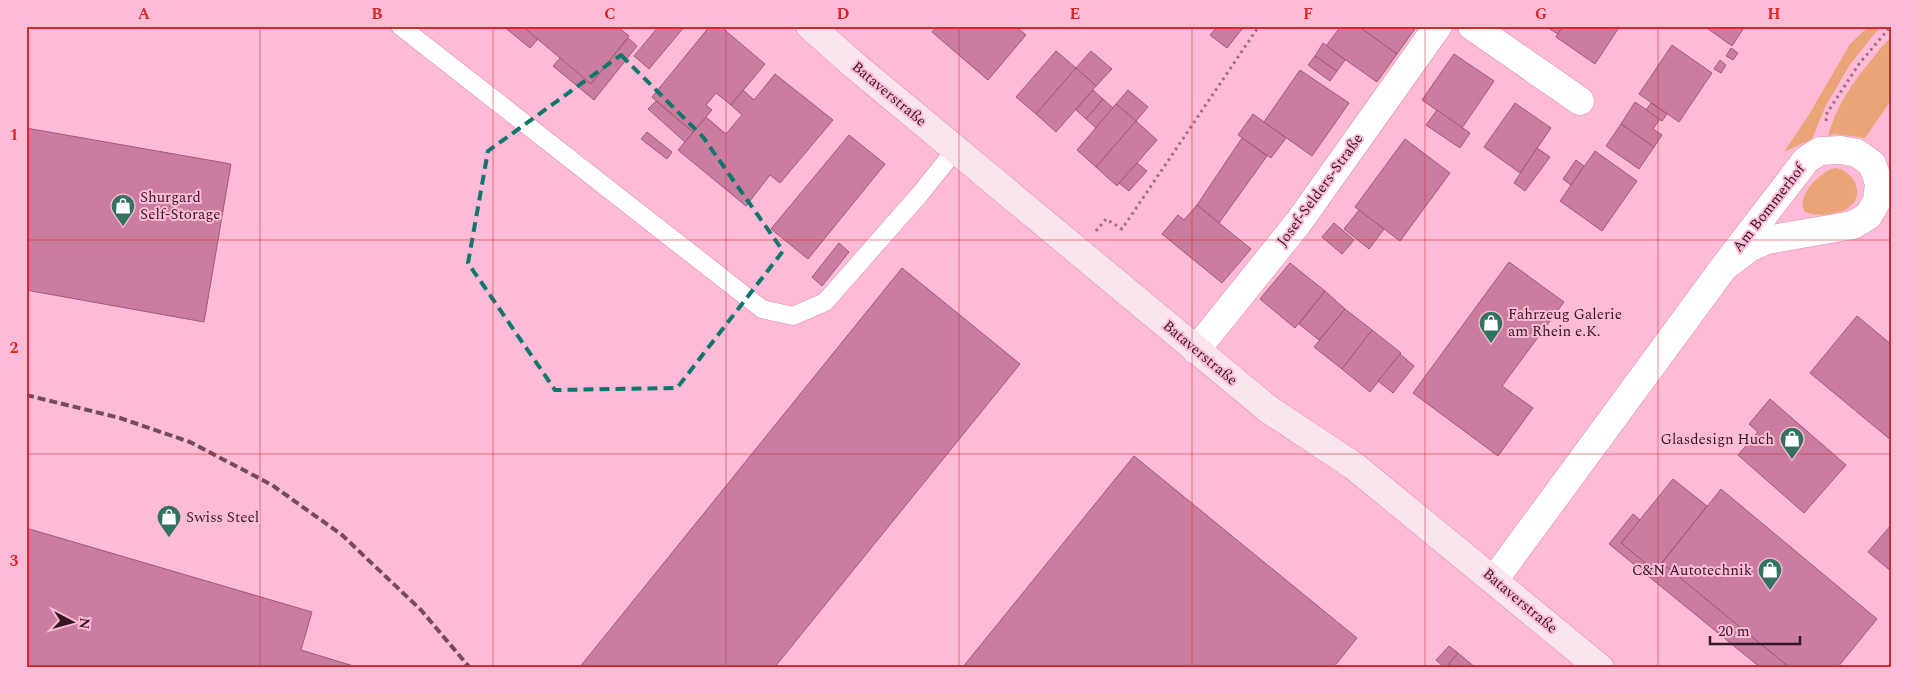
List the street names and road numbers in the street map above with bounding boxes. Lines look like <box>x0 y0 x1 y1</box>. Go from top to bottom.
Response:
street label: Bataverstraße <box>846 56 932 132</box>
street label: Josef-Selders-Straße <box>1271 129 1369 251</box>
street label: Am Bommerhof <box>1727 157 1812 257</box>
street label: Bataverstraße <box>1157 315 1243 391</box>
street label: Bataverstraße <box>1477 563 1563 639</box>

